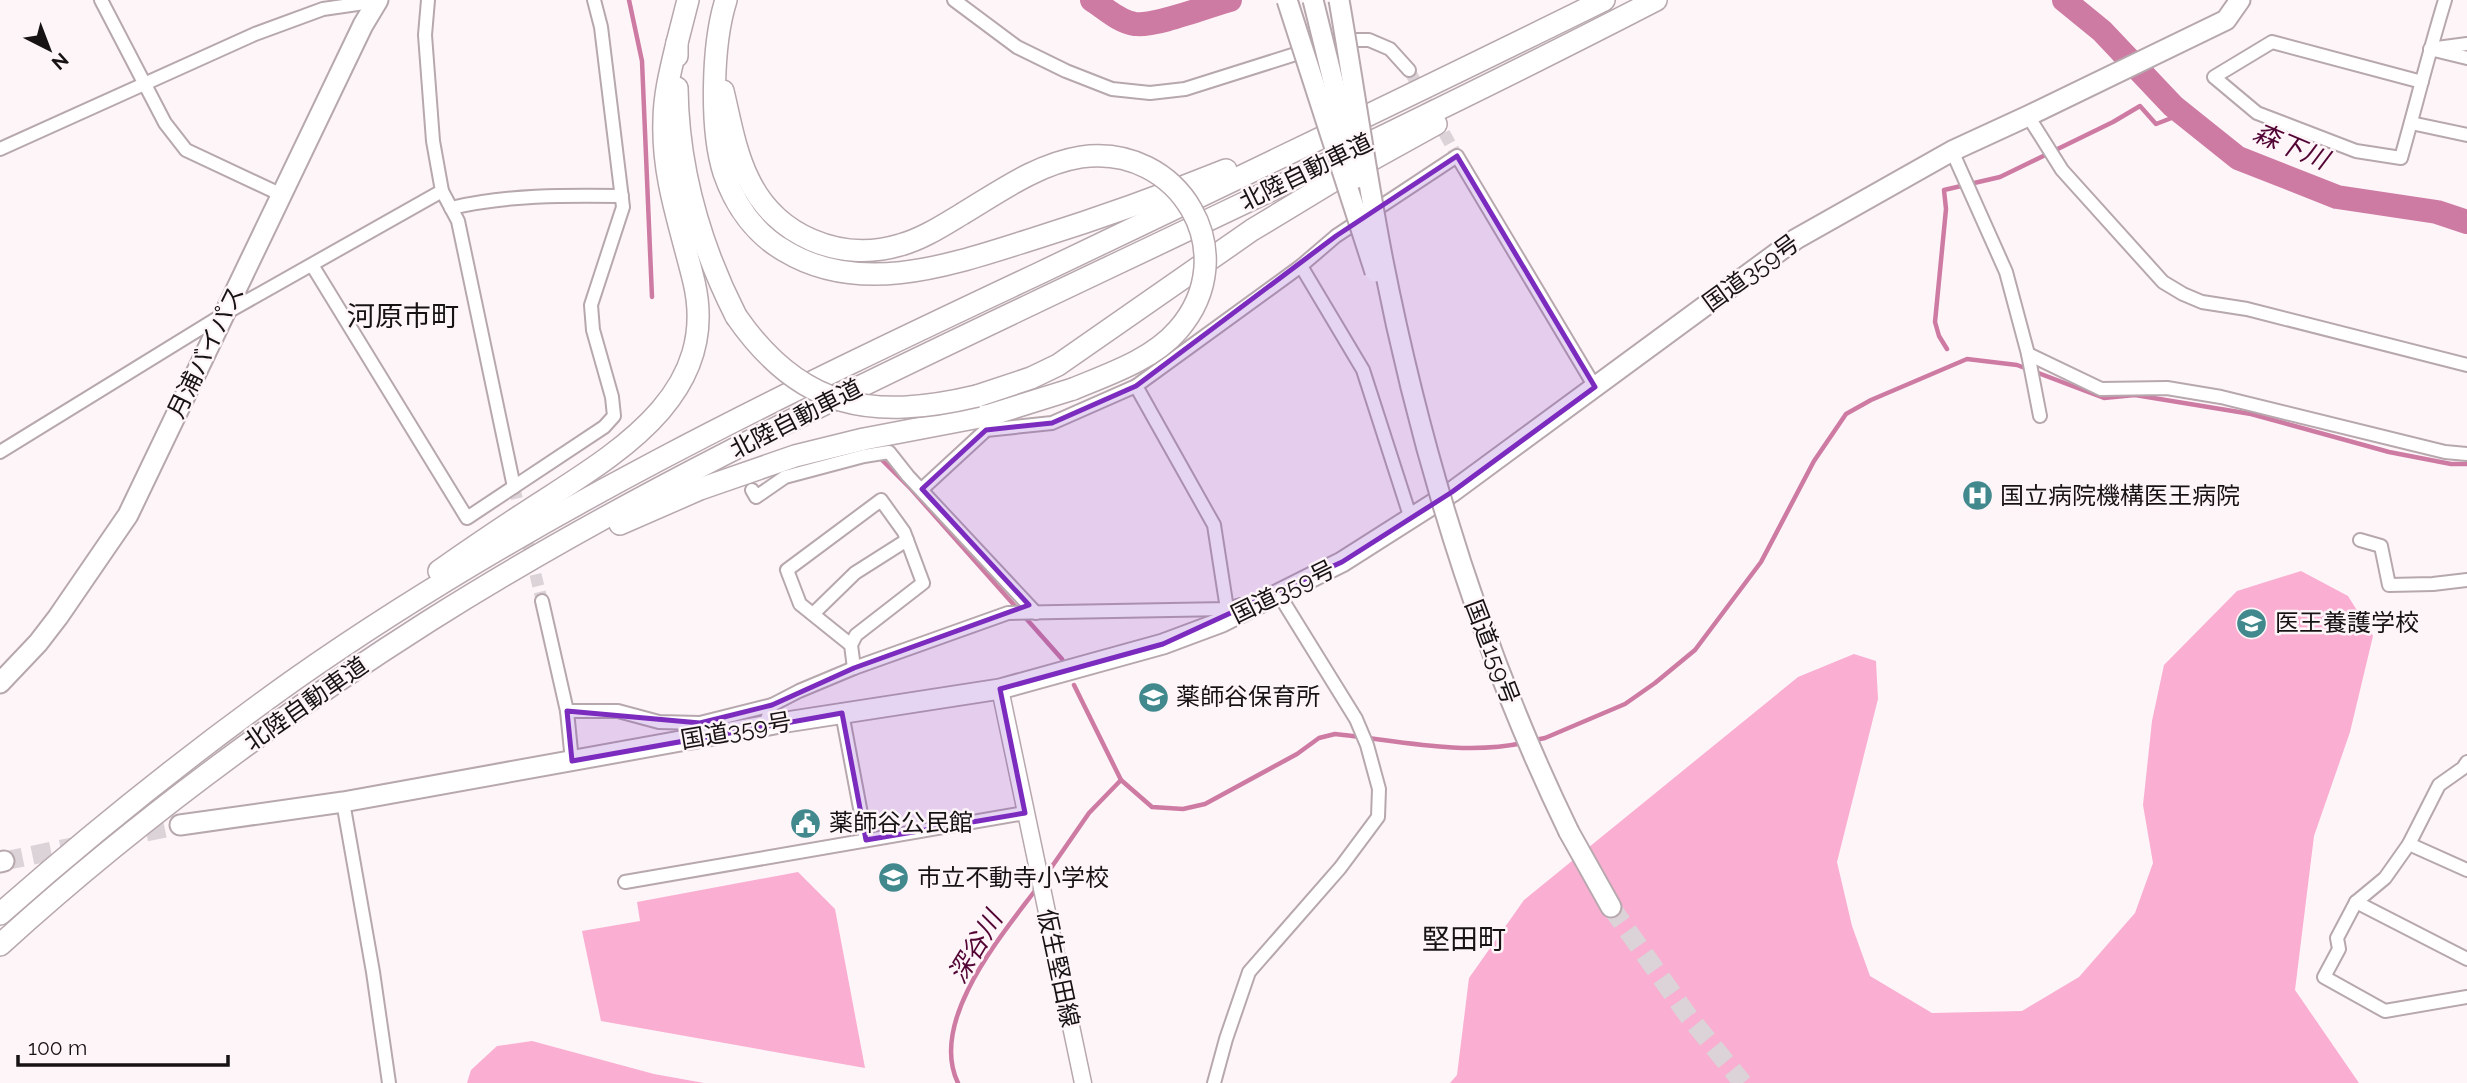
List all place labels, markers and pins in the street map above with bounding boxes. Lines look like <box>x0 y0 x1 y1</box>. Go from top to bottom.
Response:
hospital icon: 国立病院機構医王病院 <box>1960 479 1994 513</box>
place label: 国立病院機構医王病院 <box>2000 481 2240 510</box>
school or university icon: 医王養護学校 <box>2235 606 2269 640</box>
place label: 医王養護学校 <box>2275 608 2419 637</box>
school or university icon: 薬師谷保育所 <box>1136 680 1170 714</box>
place label: 薬師谷保育所 <box>1176 682 1320 711</box>
public building icon: 薬師谷公民館 <box>789 806 823 840</box>
place label: 薬師谷公民館 <box>829 808 973 837</box>
school or university icon: 市立不動寺小学校 <box>877 861 911 895</box>
place label: 市立不動寺小学校 <box>917 863 1109 892</box>

